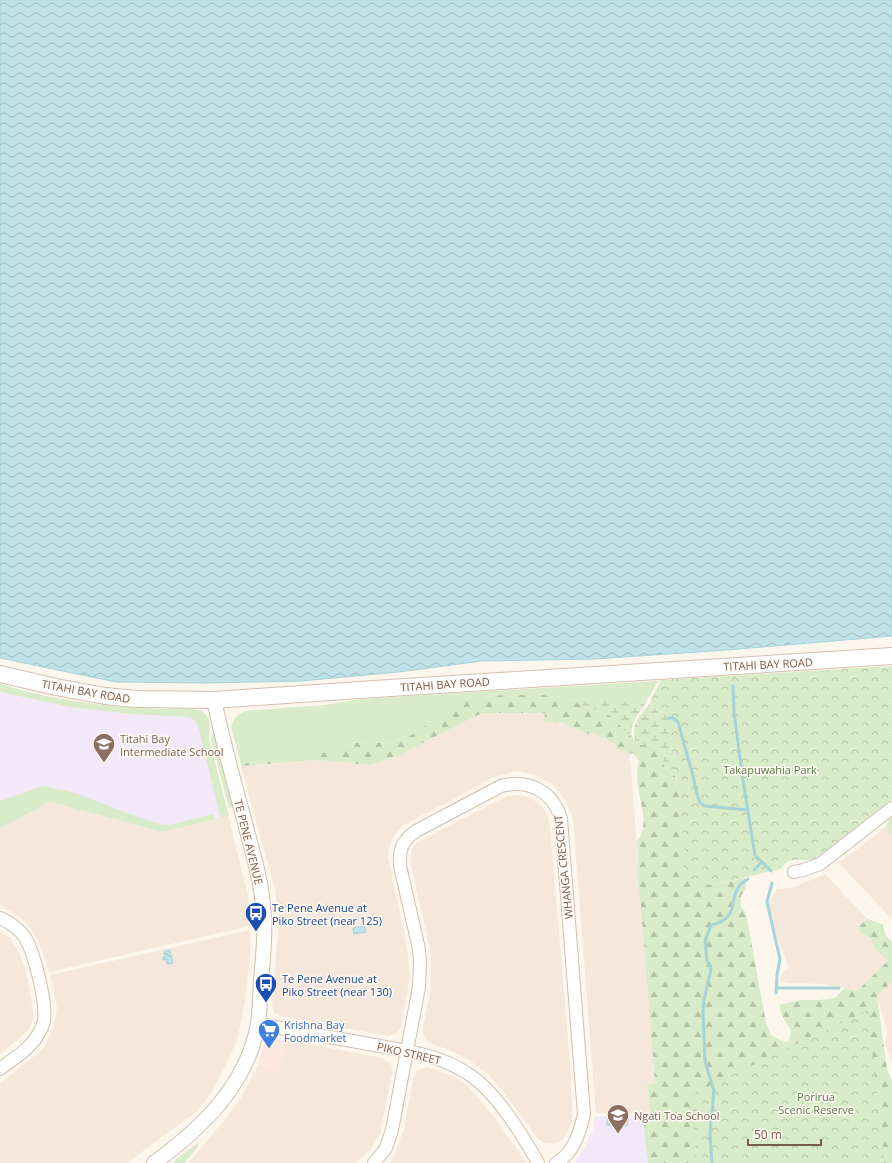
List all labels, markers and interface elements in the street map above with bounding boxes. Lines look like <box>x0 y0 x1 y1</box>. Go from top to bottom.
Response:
street label: TITAHI BAY ROAD <box>723 654 813 674</box>
street label: TITAHI BAY ROAD <box>400 673 490 695</box>
street label: TITAHI BAY ROAD <box>41 676 131 706</box>
school or university icon: Titahi Bay Intermediate School <box>91 731 117 764</box>
place label: Titahi Bay Intermediate School <box>120 731 223 759</box>
park label: Takapuwahia Park <box>723 762 817 777</box>
street label: TE PENE AVENUE <box>231 798 267 886</box>
street label: WHANGA CRESCENT <box>550 814 576 920</box>
bus stop icon: Te Pene Avenue at Piko Street (near 125) <box>243 900 269 933</box>
place label: Te Pene Avenue at Piko Street (near 125) <box>272 900 382 928</box>
bus stop icon: Te Pene Avenue at Piko Street (near 130) <box>253 971 279 1004</box>
place label: Te Pene Avenue at Piko Street (near 130) <box>282 971 392 999</box>
supermarket icon: Krishna Bay Foodmarket <box>256 1017 282 1050</box>
place label: Krishna Bay Foodmarket <box>284 1017 346 1045</box>
street label: PIKO STREET <box>376 1038 442 1068</box>
park label: Porirua Scenic Reserve <box>778 1089 854 1117</box>
school or university icon: Ngati Toa School <box>605 1102 631 1135</box>
place label: Ngati Toa School <box>634 1108 720 1123</box>
scale bar <box>748 1121 821 1147</box>
text: 50 m <box>754 1126 782 1143</box>

